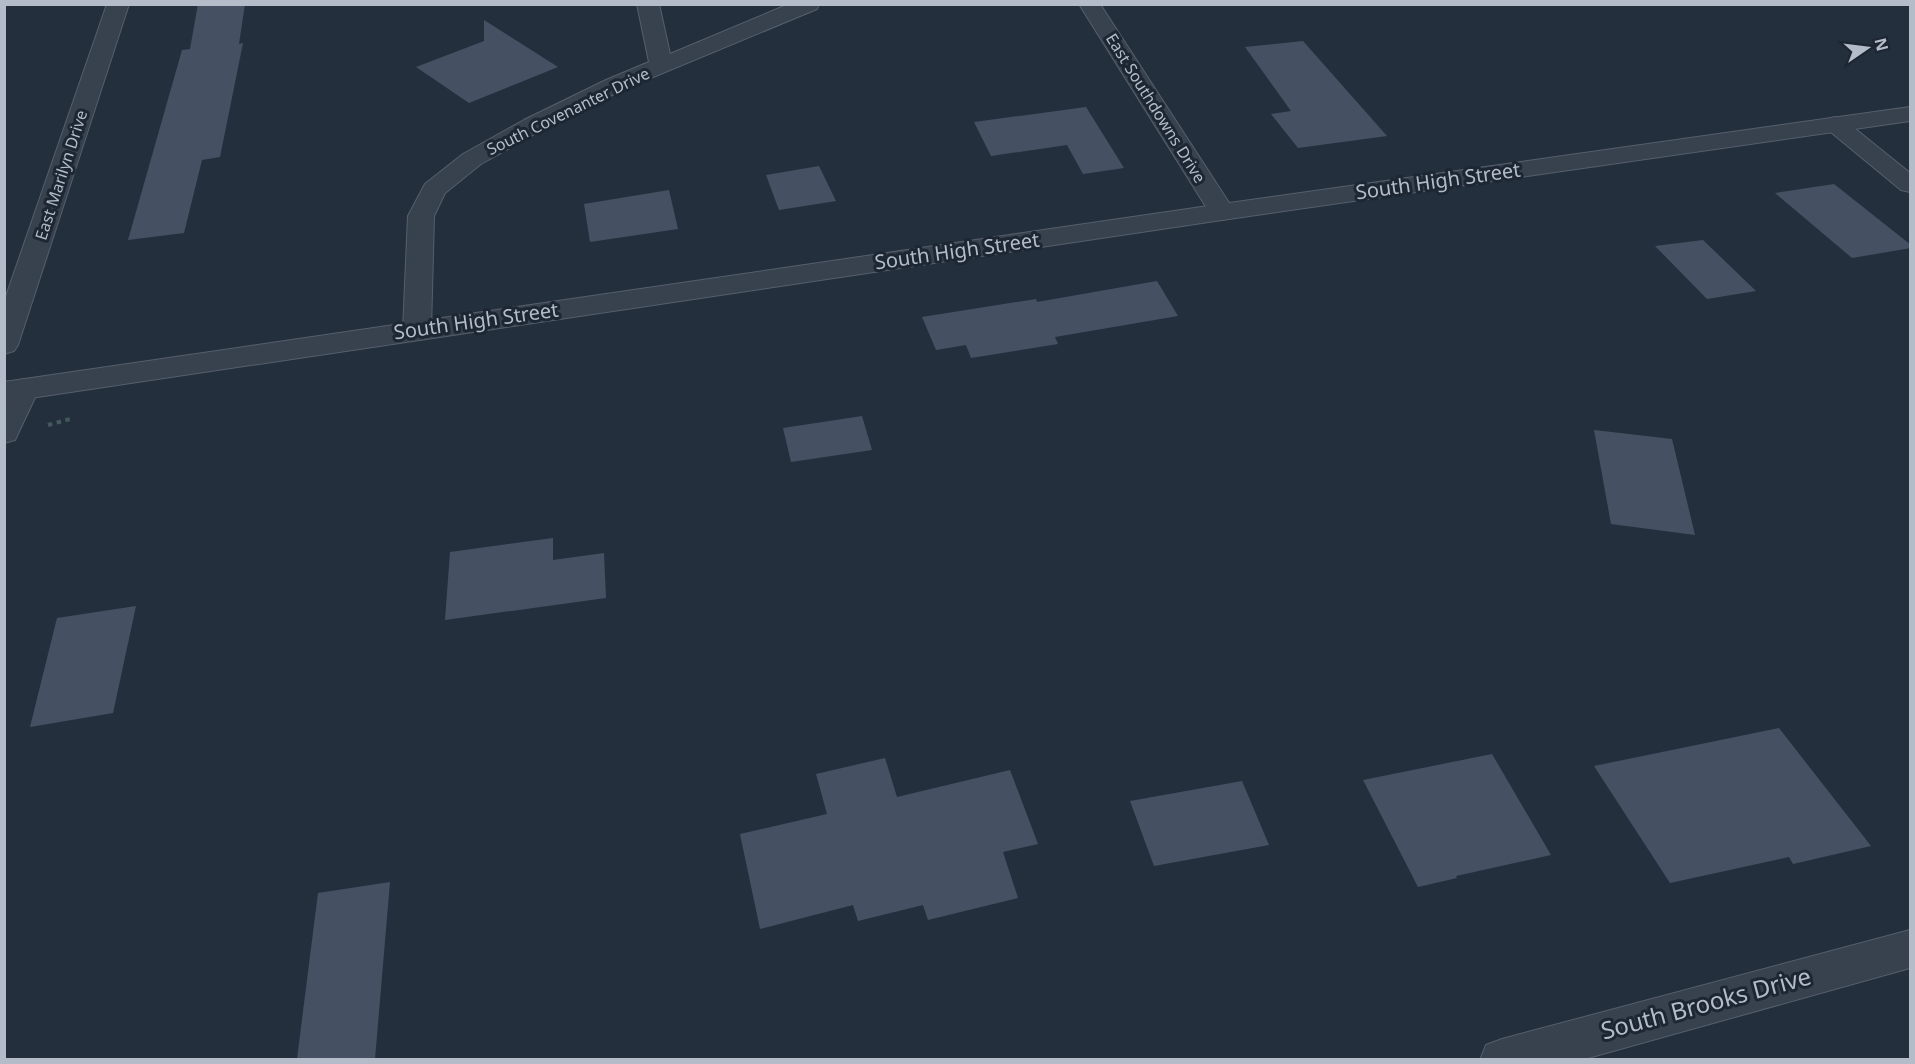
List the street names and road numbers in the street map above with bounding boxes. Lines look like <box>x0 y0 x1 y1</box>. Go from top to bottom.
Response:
street label: East Southdowns Drive <box>1101 29 1211 187</box>
street label: South Covenanter Drive <box>483 62 653 160</box>
street label: East Marilyn Drive <box>30 107 92 243</box>
street label: South High Street <box>1354 156 1522 205</box>
street label: South High Street <box>873 226 1041 275</box>
street label: South High Street <box>392 296 560 345</box>
street label: South Brooks Drive <box>1597 959 1814 1046</box>

